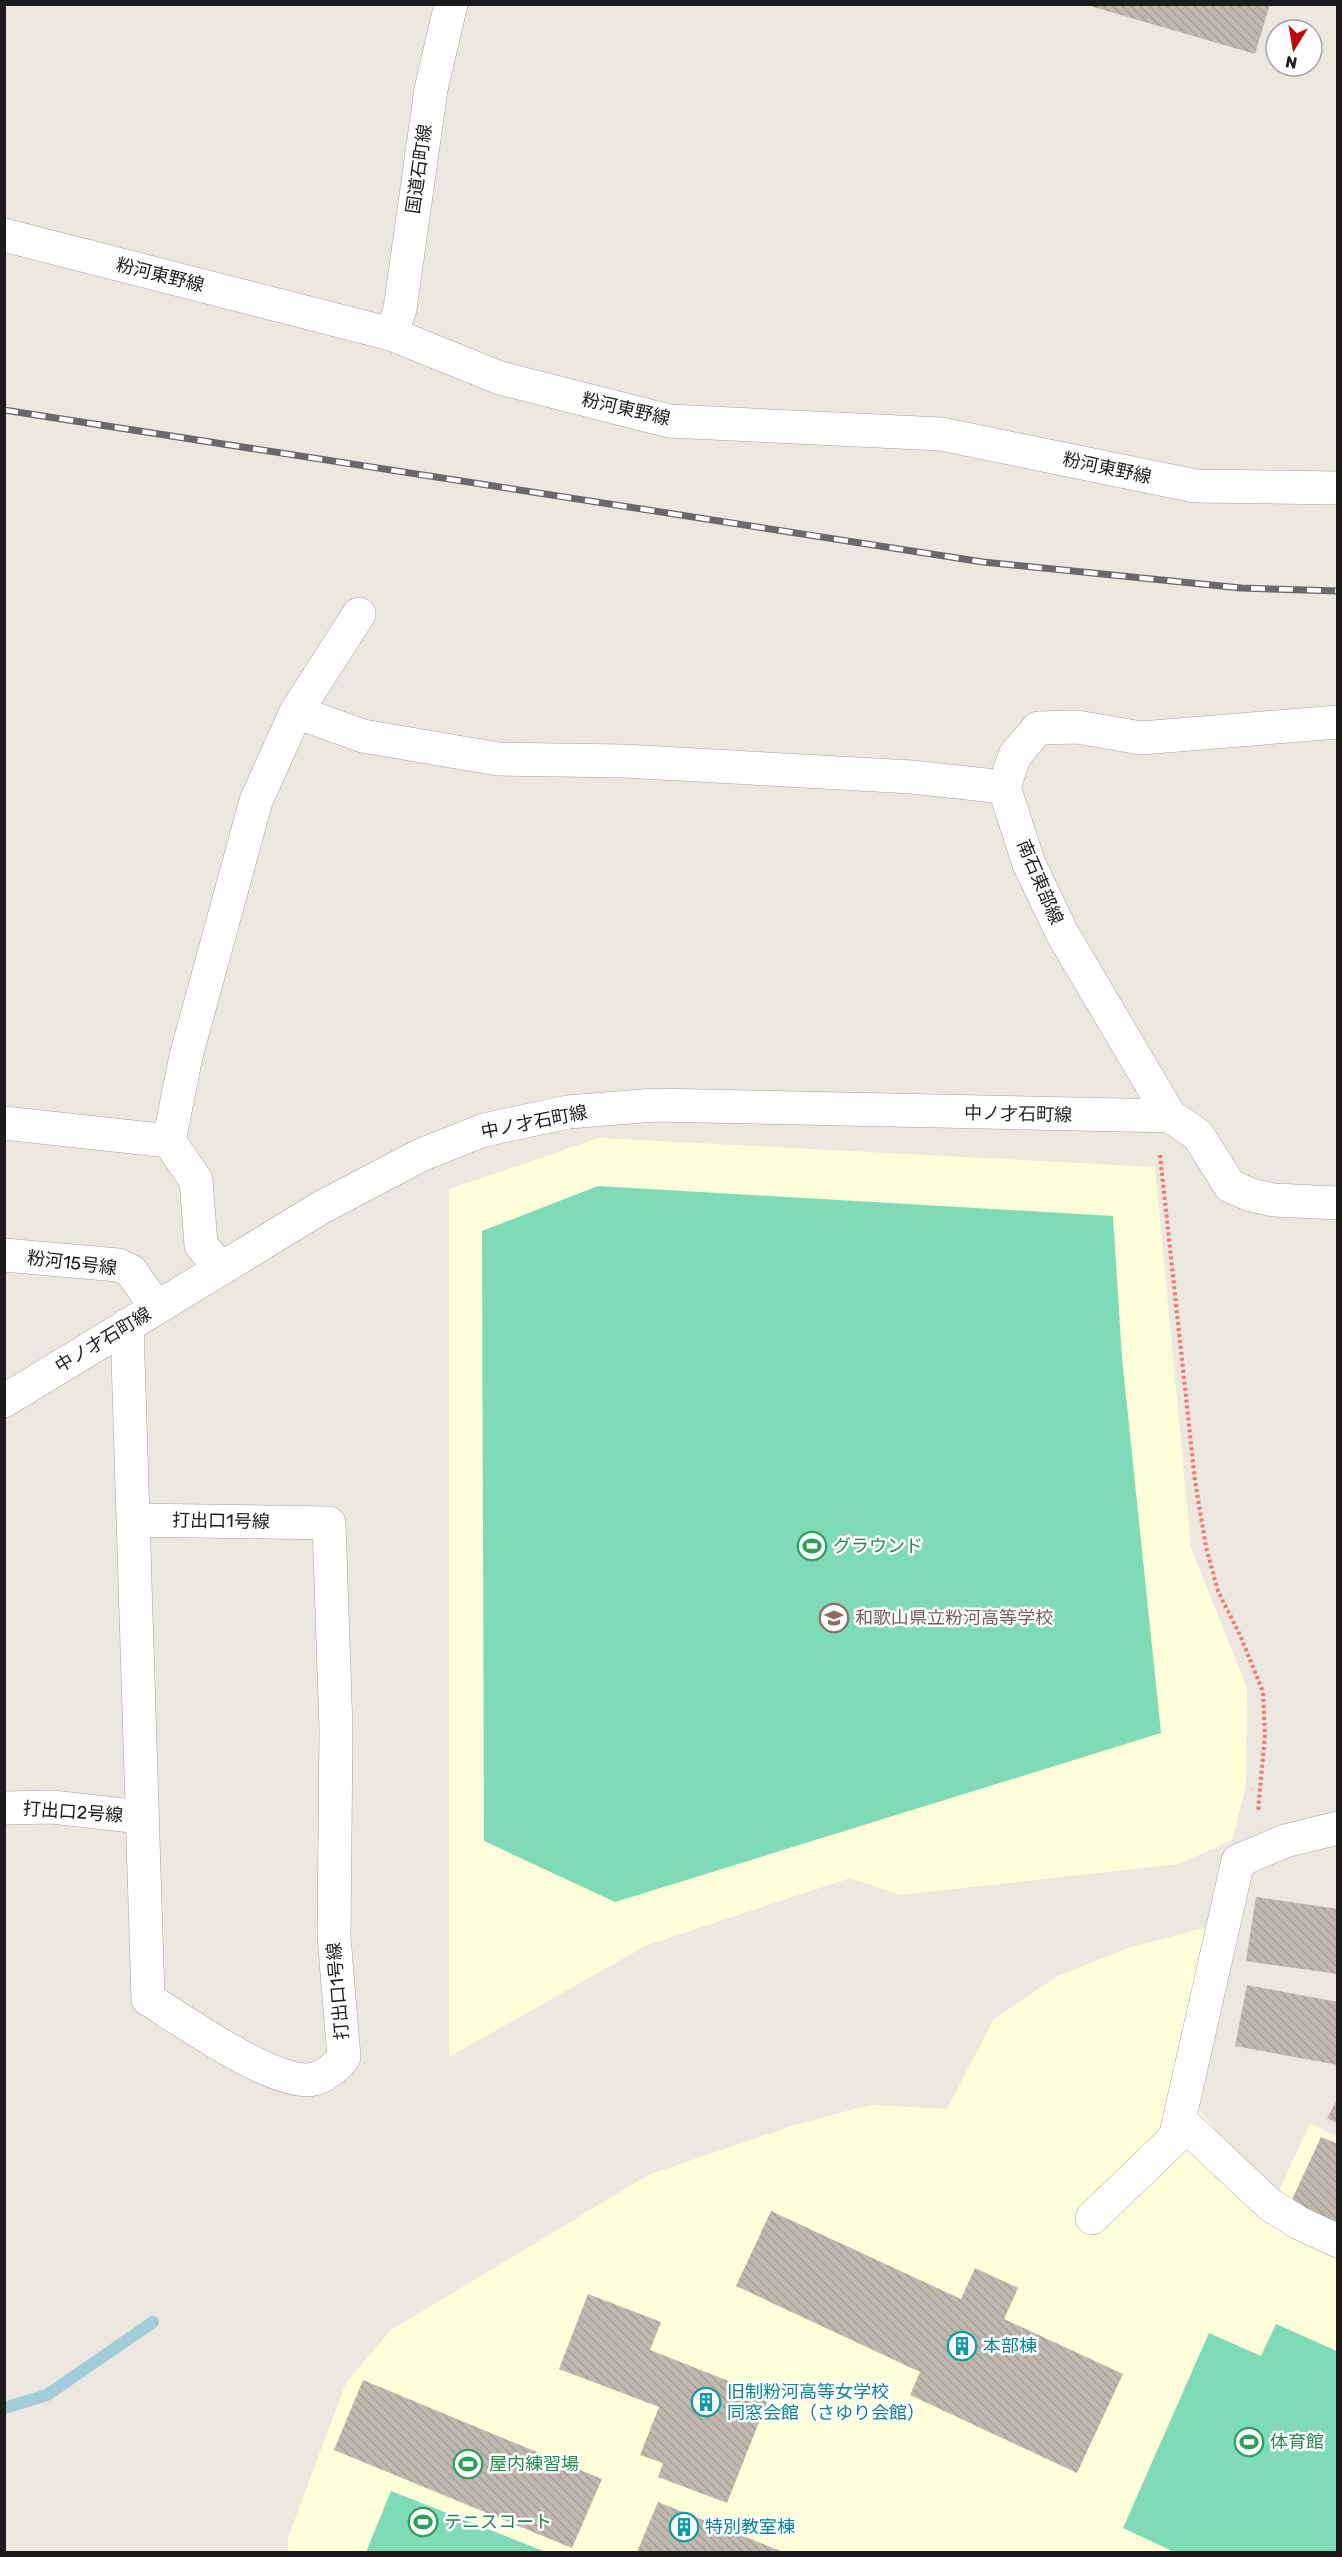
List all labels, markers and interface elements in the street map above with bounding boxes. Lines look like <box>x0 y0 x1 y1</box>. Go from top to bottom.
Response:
north arrow <box>1264 18 1324 78</box>
text: N <box>1284 52 1299 73</box>
street label: 国道石町線 <box>402 123 436 215</box>
street label: 粉河東野線 <box>114 253 206 297</box>
street label: 粉河東野線 <box>580 388 672 430</box>
street label: 粉河東野線 <box>1061 448 1153 488</box>
street label: 南石東部線 <box>1012 836 1068 928</box>
street label: 中ノ才石町線 <box>479 1101 589 1143</box>
street label: 中ノ才石町線 <box>964 1102 1072 1126</box>
street label: 粉河15号線 <box>26 1247 118 1279</box>
street label: 中ノ才石町線 <box>51 1303 155 1377</box>
street label: 打出口1号線 <box>172 1509 270 1533</box>
sports icon: グラウンド <box>796 1530 828 1562</box>
place label: グラウンド <box>833 1535 923 1557</box>
school or university icon: 和歌山県立粉河高等学校 <box>818 1602 850 1634</box>
place label: 和歌山県立粉河高等学校 <box>855 1607 1053 1629</box>
street label: 打出口2号線 <box>22 1798 124 1826</box>
street label: 打出口1号線 <box>323 1941 353 2041</box>
building icon: 本部棟 <box>946 2330 978 2362</box>
place label: 本部棟 <box>983 2335 1037 2357</box>
place label: 旧制粉河高等女学校 同窓会館（さゆり会館） <box>727 2381 925 2424</box>
building icon: 旧制粉河高等女学校 同窓会館（さゆり会館） <box>690 2386 722 2418</box>
sports icon: 体育館 <box>1233 2426 1265 2458</box>
place label: 体育館 <box>1270 2431 1324 2453</box>
sports icon: 屋内練習場 <box>452 2448 484 2480</box>
place label: 屋内練習場 <box>489 2453 579 2475</box>
sports icon: テニスコート <box>407 2506 439 2538</box>
place label: テニスコート <box>444 2511 552 2533</box>
building icon: 特別教室棟 <box>668 2511 700 2543</box>
place label: 特別教室棟 <box>705 2516 795 2538</box>

